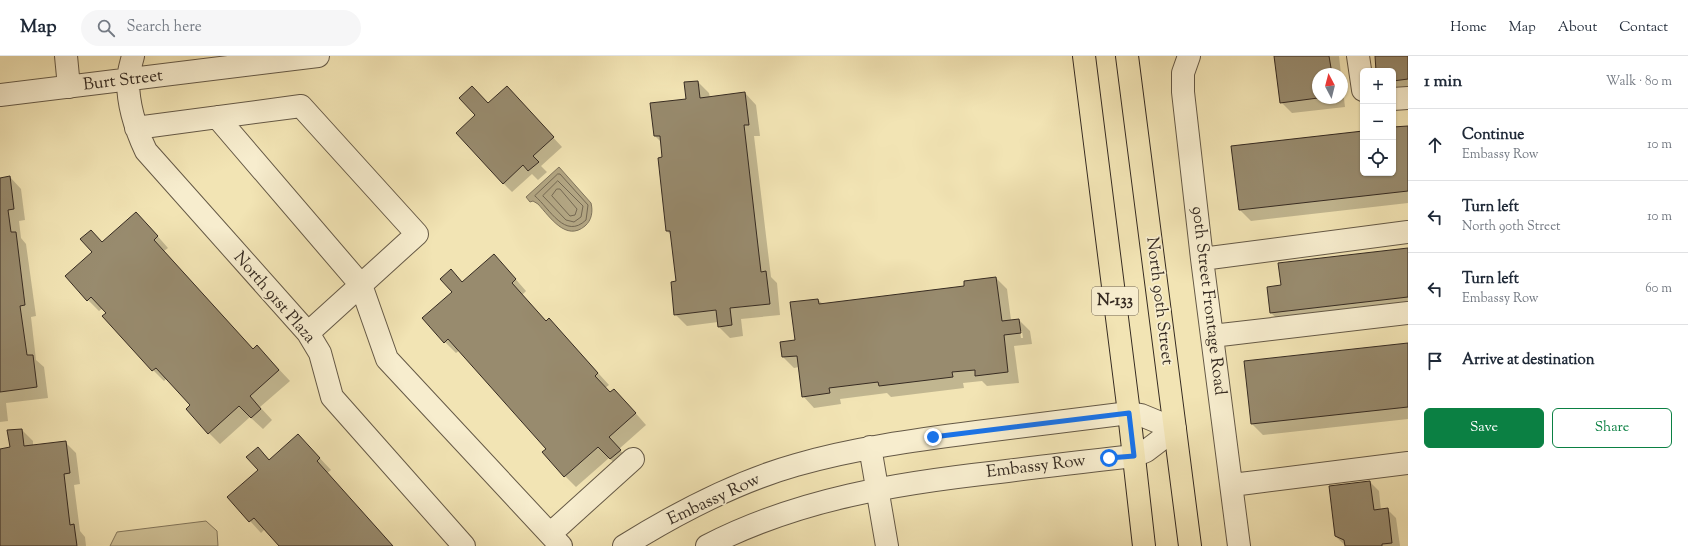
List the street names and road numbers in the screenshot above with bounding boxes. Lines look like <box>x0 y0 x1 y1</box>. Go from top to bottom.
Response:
street label: Burt Street <box>82 64 164 98</box>
street label: 90th Street Frontage Road <box>1184 205 1232 397</box>
street label: North 90th Street <box>1139 236 1179 367</box>
street label: North 91st Plaza <box>227 247 321 349</box>
road number: N-133 <box>1092 287 1138 315</box>
street label: Embassy Row <box>985 449 1087 485</box>
street label: Embassy Row <box>664 468 765 532</box>

